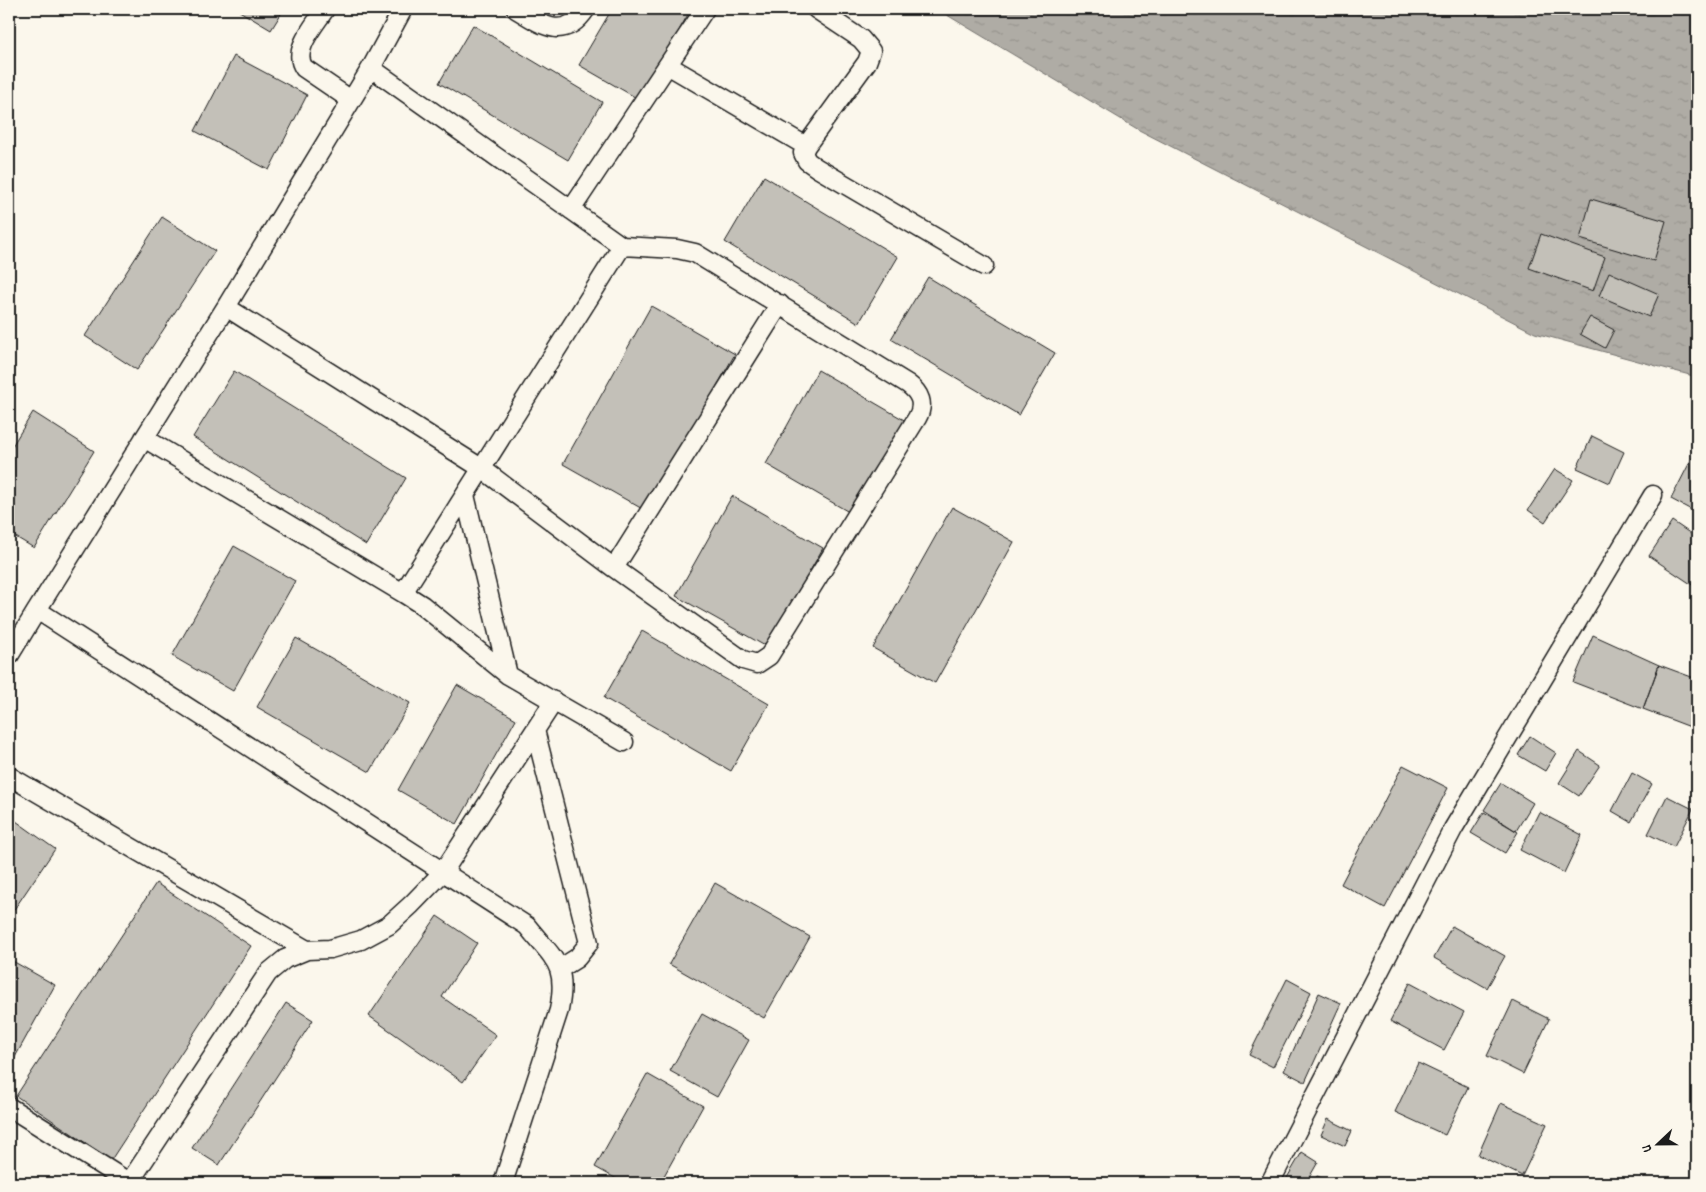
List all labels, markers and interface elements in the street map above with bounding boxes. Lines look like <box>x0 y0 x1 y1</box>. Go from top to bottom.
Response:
north arrow <box>1634 1120 1684 1170</box>
text: U <box>1637 1141 1658 1155</box>

